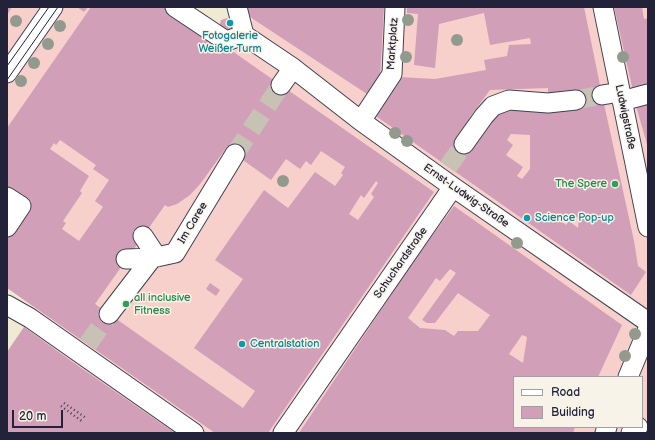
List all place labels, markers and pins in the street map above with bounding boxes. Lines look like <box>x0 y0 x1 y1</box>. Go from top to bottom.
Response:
marker: Fotogalerie Weißer Turm <box>225 18 235 28</box>
place label: Fotogalerie Weißer Turm <box>198 29 262 55</box>
place label: The Spere <box>555 177 607 191</box>
marker: The Spere <box>610 179 620 189</box>
place label: Science Pop-up <box>535 211 614 225</box>
marker: Science Pop-up <box>522 213 532 223</box>
place label: all inclusive Fitness <box>134 291 191 317</box>
marker: all inclusive Fitness <box>121 299 131 309</box>
place label: Centralstation <box>250 337 319 351</box>
marker: Centralstation <box>237 339 247 349</box>

